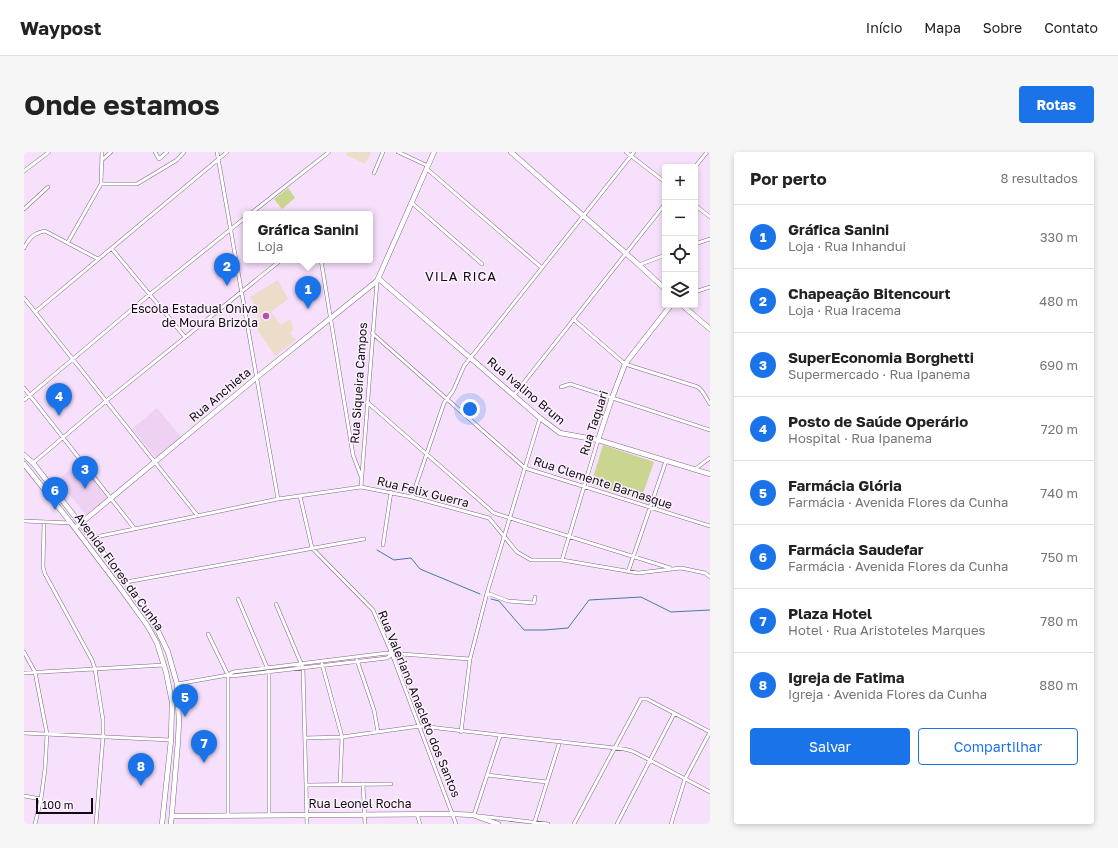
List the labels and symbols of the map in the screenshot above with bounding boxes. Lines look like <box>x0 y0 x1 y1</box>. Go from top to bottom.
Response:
pin: 2 <box>214 253 240 286</box>
district label: VILA RICA <box>425 268 497 284</box>
pin: 1 <box>295 276 321 309</box>
place label: Escola Estadual Oniva de Moura Brizola <box>131 301 258 330</box>
marker: Escola Estadual Oniva de Moura Brizola <box>261 311 271 321</box>
street label: Rua Siqueira Campos <box>347 322 370 444</box>
street label: Rua Ivalino Brum <box>484 354 568 428</box>
street label: Rua Anchieta <box>186 364 254 425</box>
pin: 4 <box>46 383 72 416</box>
street label: Rua Taquari <box>576 388 611 457</box>
your location <box>460 399 480 419</box>
street label: Rua Clemente Barnasque <box>532 453 674 512</box>
pin: 3 <box>72 456 98 489</box>
street label: Rua Felix Guerra <box>376 473 471 510</box>
pin: 6 <box>42 477 68 510</box>
street label: Avenida Flores da Cunha <box>72 510 167 633</box>
street label: Rua Valeriano Anacleto dos Santos <box>375 608 464 800</box>
pin: 5 <box>172 684 198 717</box>
pin: 7 <box>191 730 217 763</box>
pin: 8 <box>128 753 154 786</box>
scale bar <box>36 796 93 815</box>
street label: Rua Leonel Rocha <box>309 796 411 811</box>

